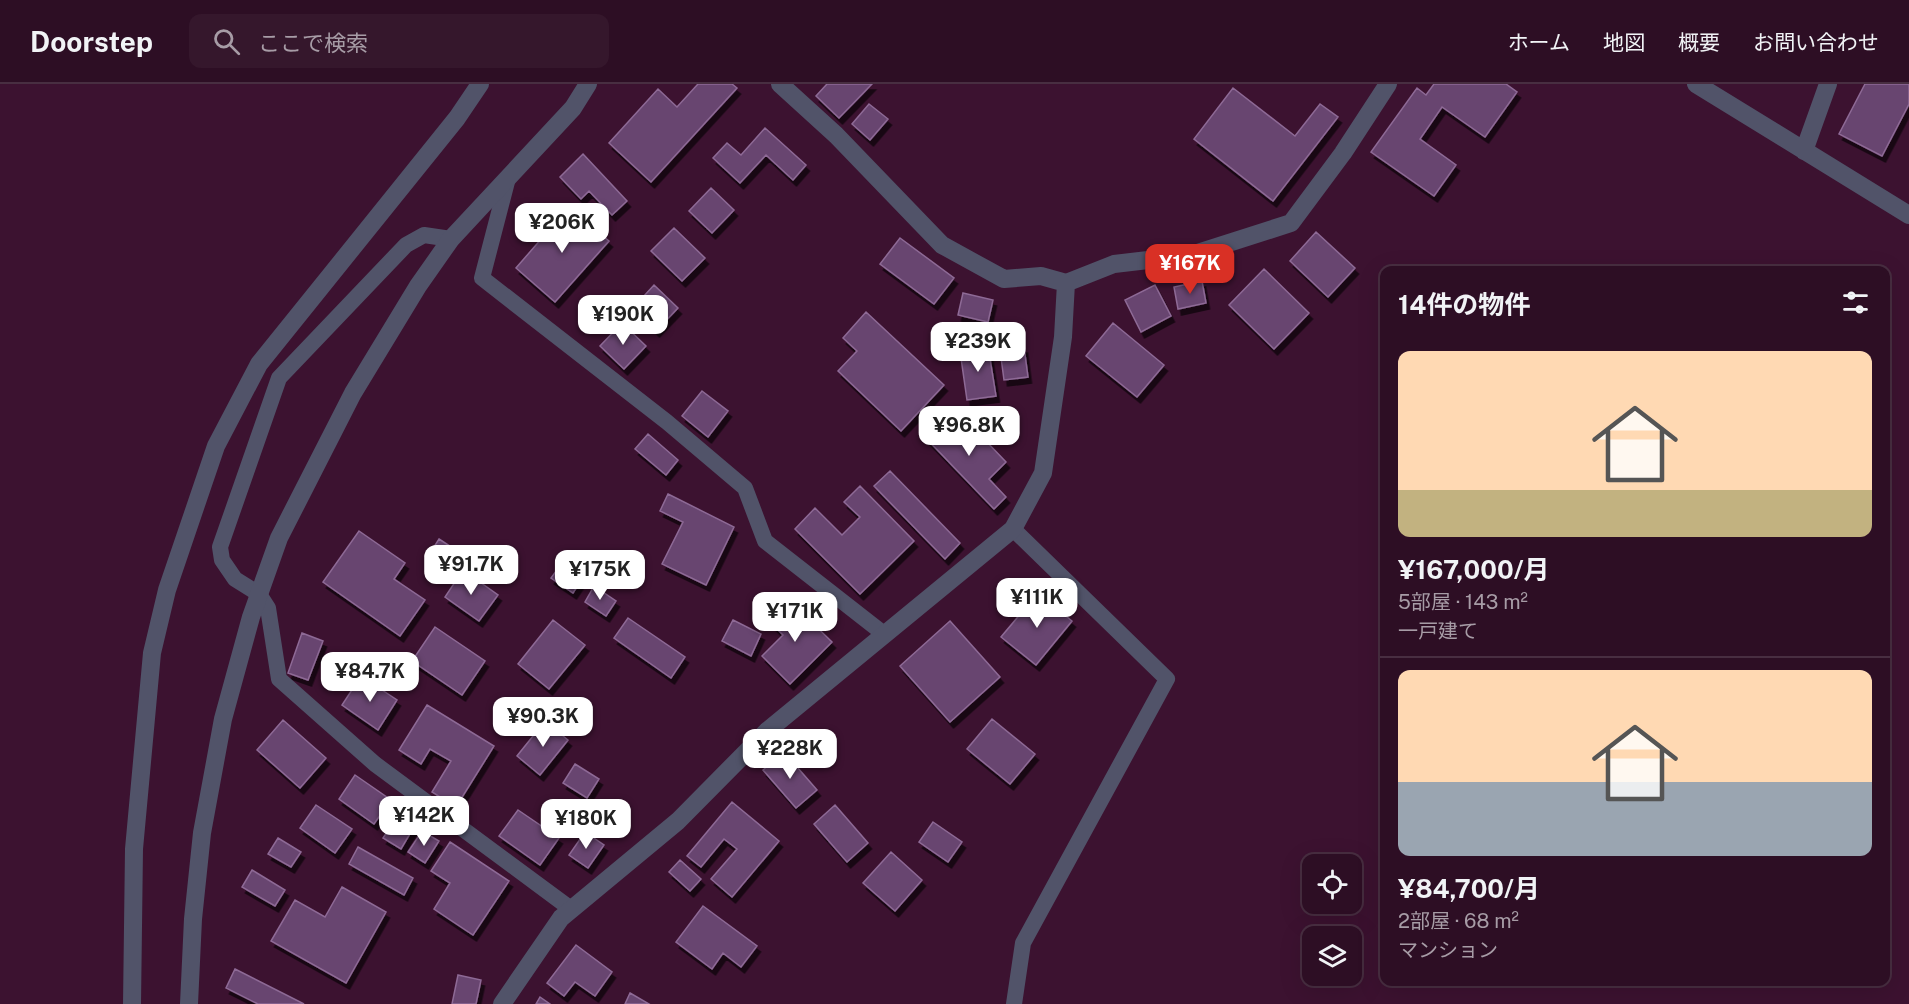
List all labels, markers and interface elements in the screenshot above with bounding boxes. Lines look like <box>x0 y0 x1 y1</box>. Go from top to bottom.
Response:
search box <box>189 14 609 68</box>
text: Doorstep <box>30 25 153 58</box>
icon: search <box>210 25 243 58</box>
text: ここで検索 <box>258 30 368 56</box>
text: ホーム <box>1508 30 1570 55</box>
text: 地図 <box>1603 30 1645 55</box>
text: 概要 <box>1678 30 1720 55</box>
text: お問い合わせ <box>1753 30 1879 55</box>
pin: ¥206K <box>520 203 604 254</box>
text: ¥206K <box>529 210 595 234</box>
pin: ¥167K <box>1148 244 1232 295</box>
text: ¥167K <box>1159 251 1221 275</box>
icon: filters <box>1839 286 1872 319</box>
text: 14件の物件 <box>1398 289 1530 320</box>
pin: ¥190K <box>581 295 665 346</box>
text: ¥190K <box>592 302 654 326</box>
pin: ¥239K <box>936 322 1020 373</box>
text: ¥239K <box>945 329 1011 353</box>
icon: home <box>1581 390 1689 498</box>
pin: ¥96.8K <box>920 406 1018 457</box>
text: ¥96.8K <box>933 413 1005 437</box>
pin: ¥91.7K <box>422 545 520 596</box>
pin: ¥175K <box>558 550 642 601</box>
text: ¥91.7K <box>438 552 504 576</box>
text: ¥167,000/月 <box>1398 554 1550 585</box>
text: ¥175K <box>569 557 631 581</box>
pin: ¥111K <box>995 578 1079 629</box>
text: ¥111K <box>1010 585 1064 609</box>
text: 5部屋 · 143 m² <box>1398 590 1528 614</box>
pin: ¥171K <box>753 592 837 643</box>
text: ¥171K <box>766 599 824 623</box>
text: 一戸建て <box>1398 619 1478 643</box>
pin: ¥84.7K <box>321 652 419 703</box>
text: ¥84.7K <box>335 659 405 683</box>
pin: ¥90.3K <box>494 697 592 748</box>
text: ¥90.3K <box>507 704 579 728</box>
icon: home <box>1581 709 1689 817</box>
pin: ¥228K <box>748 729 832 780</box>
text: ¥228K <box>757 736 823 760</box>
pin: ¥142K <box>382 796 466 847</box>
pin: ¥180K <box>544 799 628 850</box>
text: ¥142K <box>393 803 455 827</box>
text: ¥180K <box>555 806 617 830</box>
map controls <box>1302 854 1362 986</box>
button: locate <box>1302 854 1362 914</box>
text: ¥84,700/月 <box>1398 873 1540 904</box>
text: 2部屋 · 68 m² <box>1398 909 1519 933</box>
button: layers <box>1302 926 1362 986</box>
text: マンション <box>1398 938 1498 962</box>

